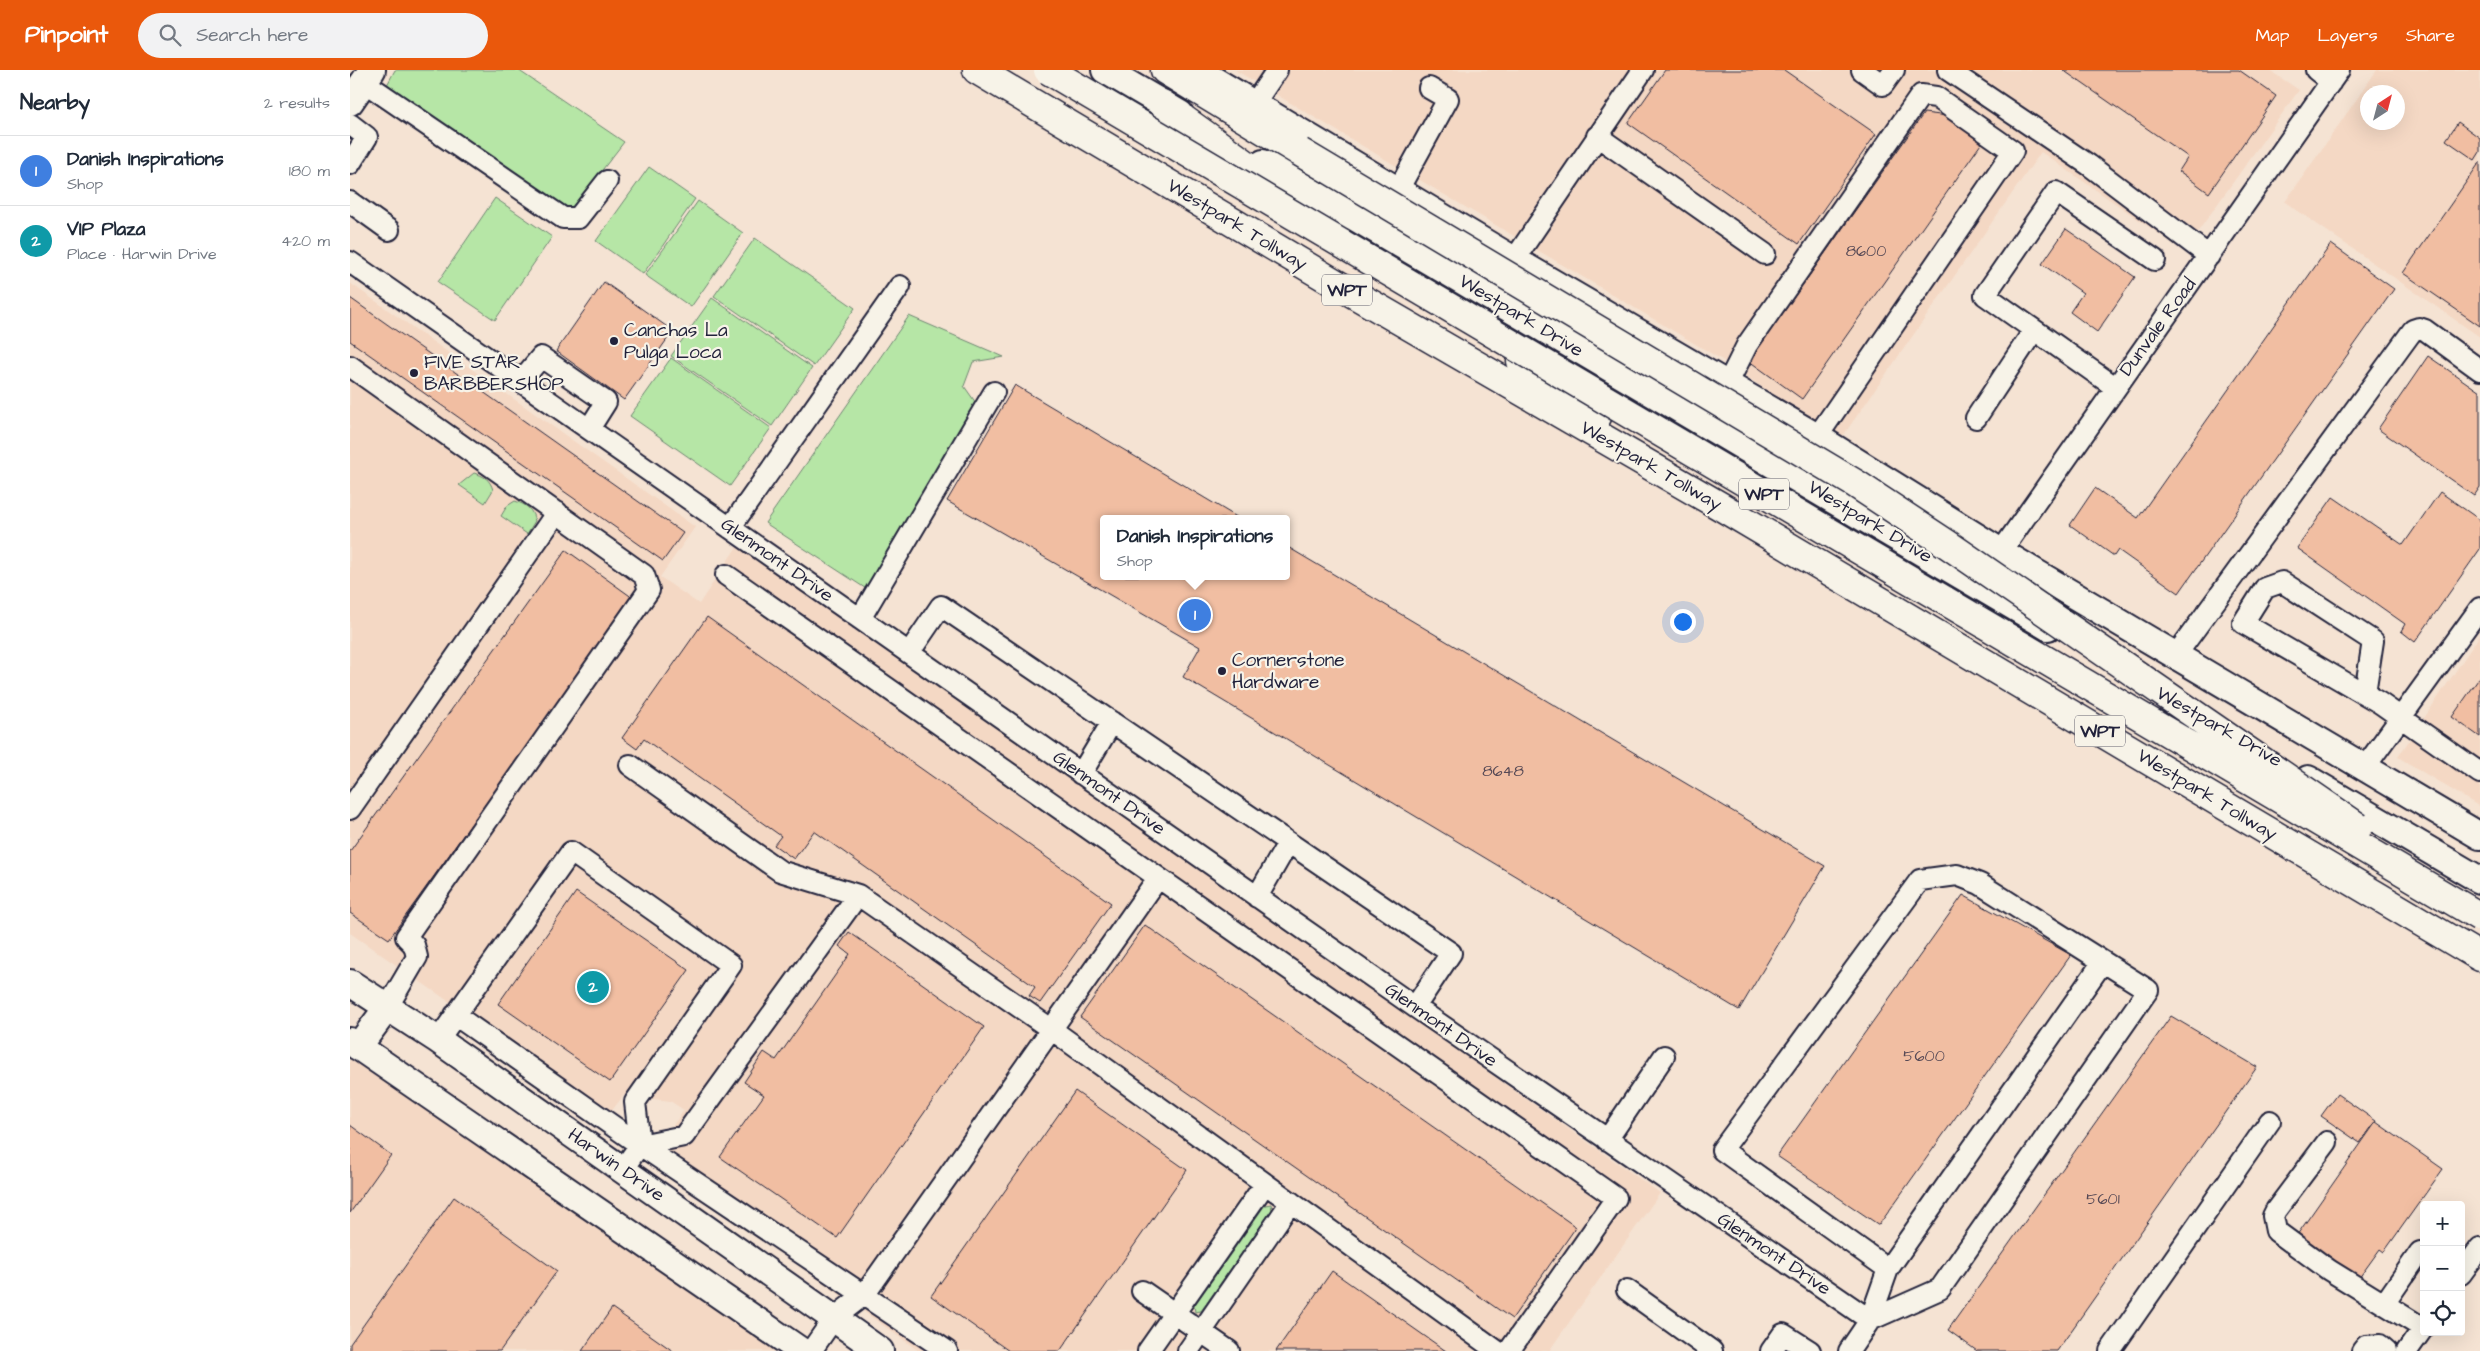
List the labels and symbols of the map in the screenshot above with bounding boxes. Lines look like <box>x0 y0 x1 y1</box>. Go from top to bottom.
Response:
north arrow <box>2360 85 2405 130</box>
street label: Westpark Tollway <box>1161 172 1313 279</box>
house number: 8600 <box>1846 240 1886 262</box>
street label: Westpark Drive <box>1454 268 1588 364</box>
street label: Dunvale Road <box>2113 272 2203 382</box>
road number: WPT <box>1322 274 1372 306</box>
place label: Canchas La Pulga Loca <box>624 317 728 367</box>
marker: Canchas La Pulga Loca <box>608 335 620 347</box>
place label: FIVE STAR BARBBERSHOP <box>424 349 564 398</box>
marker: FIVE STAR BARBBERSHOP <box>408 367 420 379</box>
street label: Westpark Tollway <box>1575 414 1727 519</box>
street label: Westpark Drive <box>1803 474 1937 570</box>
road number: WPT <box>1739 478 1789 509</box>
street label: Glenmont Drive <box>715 511 839 609</box>
pin: 1 <box>1179 596 1211 634</box>
your location <box>1670 609 1696 635</box>
place label: Cornerstone Hardware <box>1232 647 1345 696</box>
marker: Cornerstone Hardware <box>1216 665 1228 677</box>
street label: Westpark Drive <box>2151 680 2287 774</box>
road number: WPT <box>2075 716 2125 746</box>
street label: Westpark Tollway <box>2131 742 2283 849</box>
street label: Glenmont Drive <box>1047 744 1171 842</box>
house number: 8648 <box>1482 760 1524 782</box>
pin: 2 <box>577 968 609 1006</box>
street label: Glenmont Drive <box>1379 976 1503 1074</box>
house number: 5600 <box>1903 1045 1945 1067</box>
street label: Harwin Drive <box>562 1122 670 1208</box>
house number: 5601 <box>2086 1188 2120 1210</box>
street label: Glenmont Drive <box>1712 1206 1836 1302</box>

